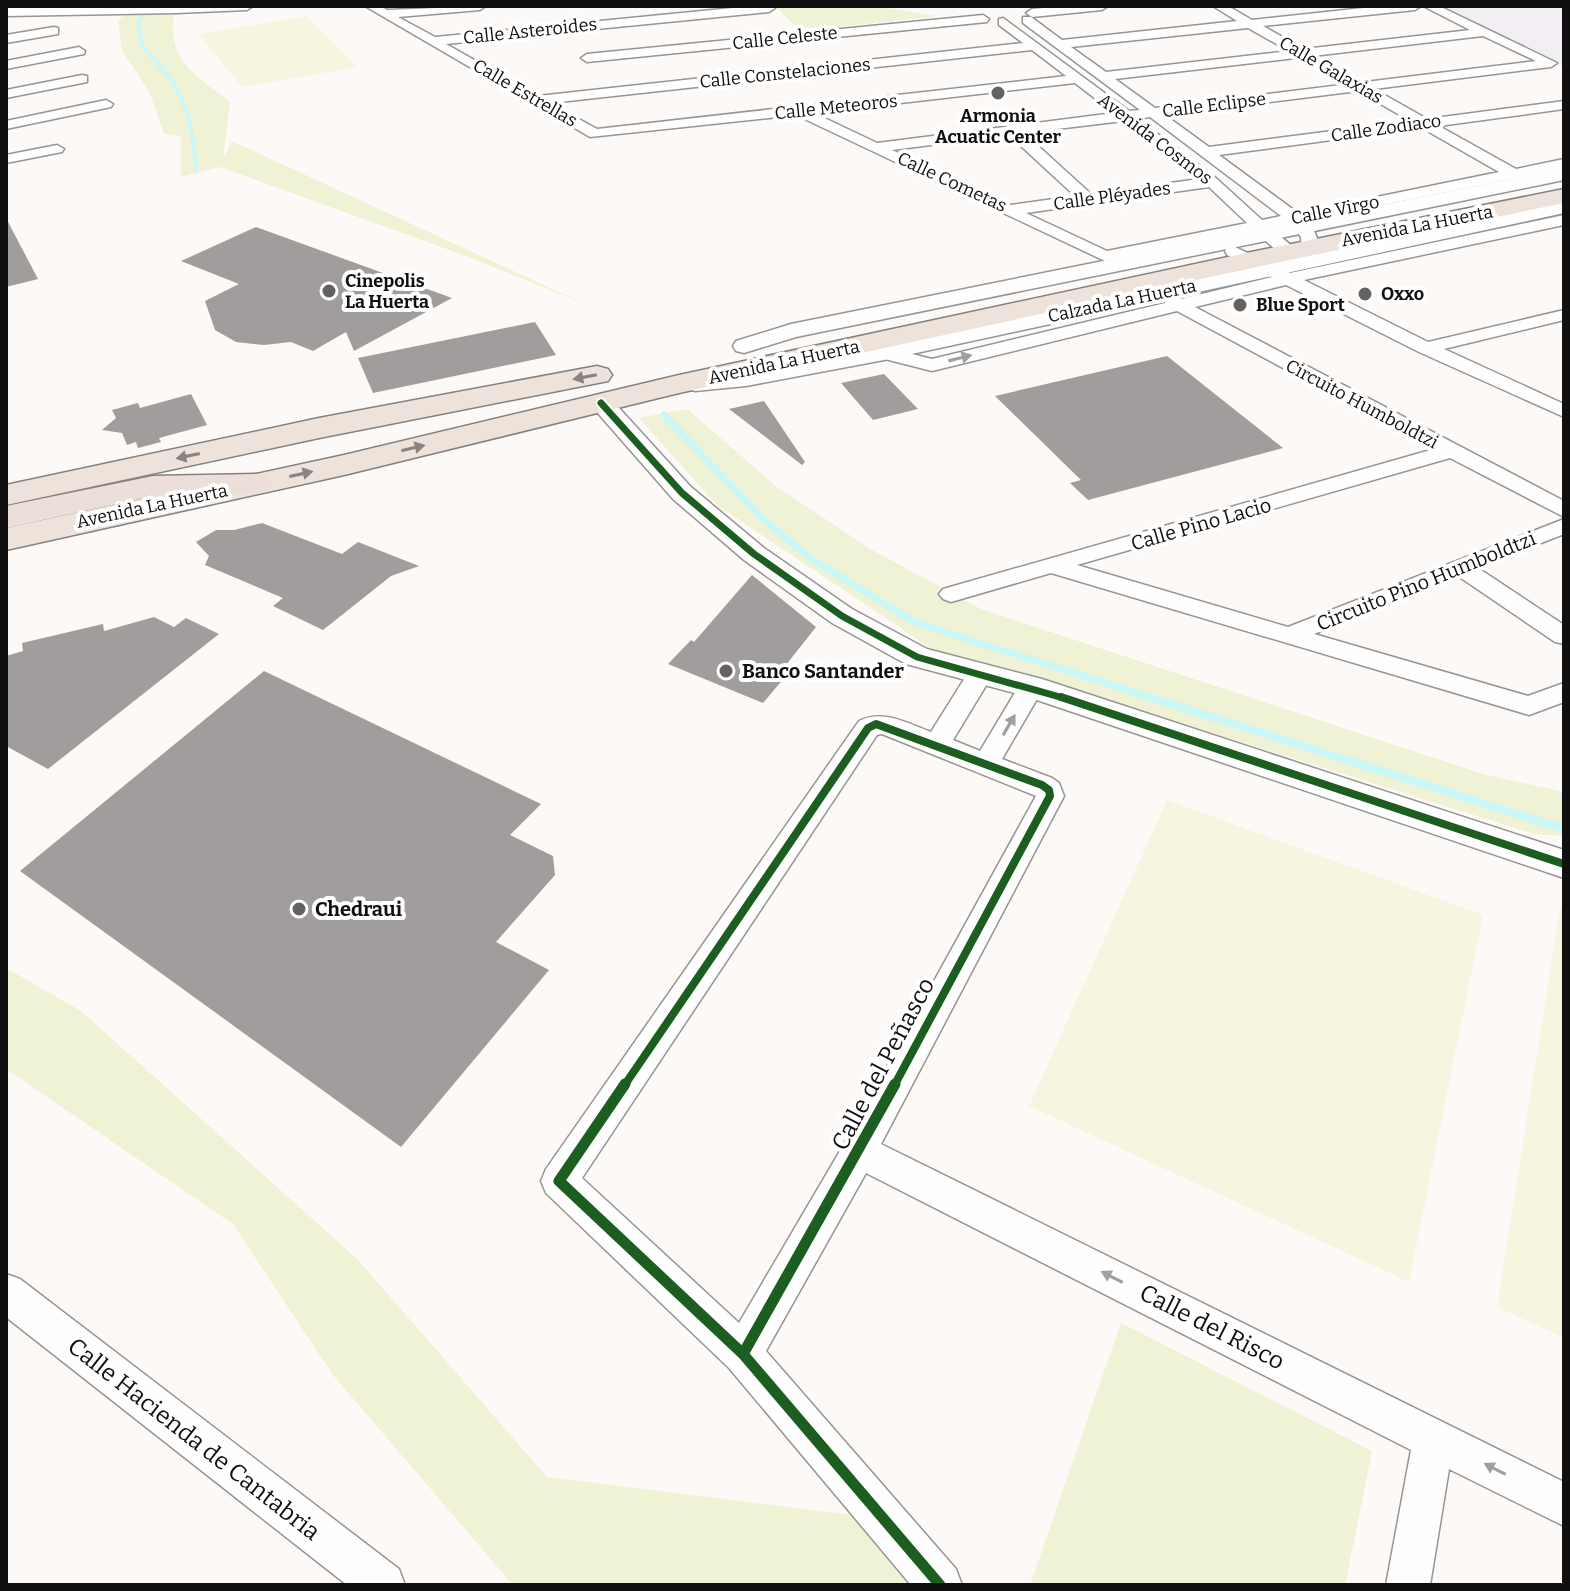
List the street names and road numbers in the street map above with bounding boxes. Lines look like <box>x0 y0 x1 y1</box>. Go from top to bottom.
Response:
street label: Calle Asteroides <box>462 13 598 49</box>
street label: Calle Celeste <box>731 22 839 54</box>
street label: Calle Galaxias <box>1275 32 1387 108</box>
street label: Calle Constelaciones <box>698 53 872 93</box>
street label: Calle Estrellas <box>469 54 581 132</box>
street label: Calle Eclipse <box>1161 88 1267 122</box>
street label: Avenida Cosmos <box>1093 89 1217 189</box>
street label: Calle Meteoros <box>773 90 899 124</box>
street label: Calle Zodiaco <box>1329 109 1443 147</box>
street label: Calle Cometas <box>894 147 1010 217</box>
street label: Calle Pléyades <box>1052 177 1172 215</box>
street label: Calle Virgo <box>1289 191 1381 229</box>
street label: Avenida La Huerta <box>1339 200 1495 252</box>
street label: Calzada La Huerta <box>1046 274 1198 327</box>
street label: Avenida La Huerta <box>706 335 862 389</box>
street label: Circuito Humboldtzi <box>1282 354 1442 454</box>
street label: Avenida La Huerta <box>74 479 230 533</box>
street label: Calle Pino Lacio <box>1128 492 1274 556</box>
street label: Circuito Pino Humboldtzi <box>1313 526 1539 636</box>
street label: Calle del Peñasco <box>826 973 940 1155</box>
street label: Calle del Risco <box>1135 1278 1289 1376</box>
street label: Calle Hacienda de Cantabria <box>62 1332 326 1546</box>

